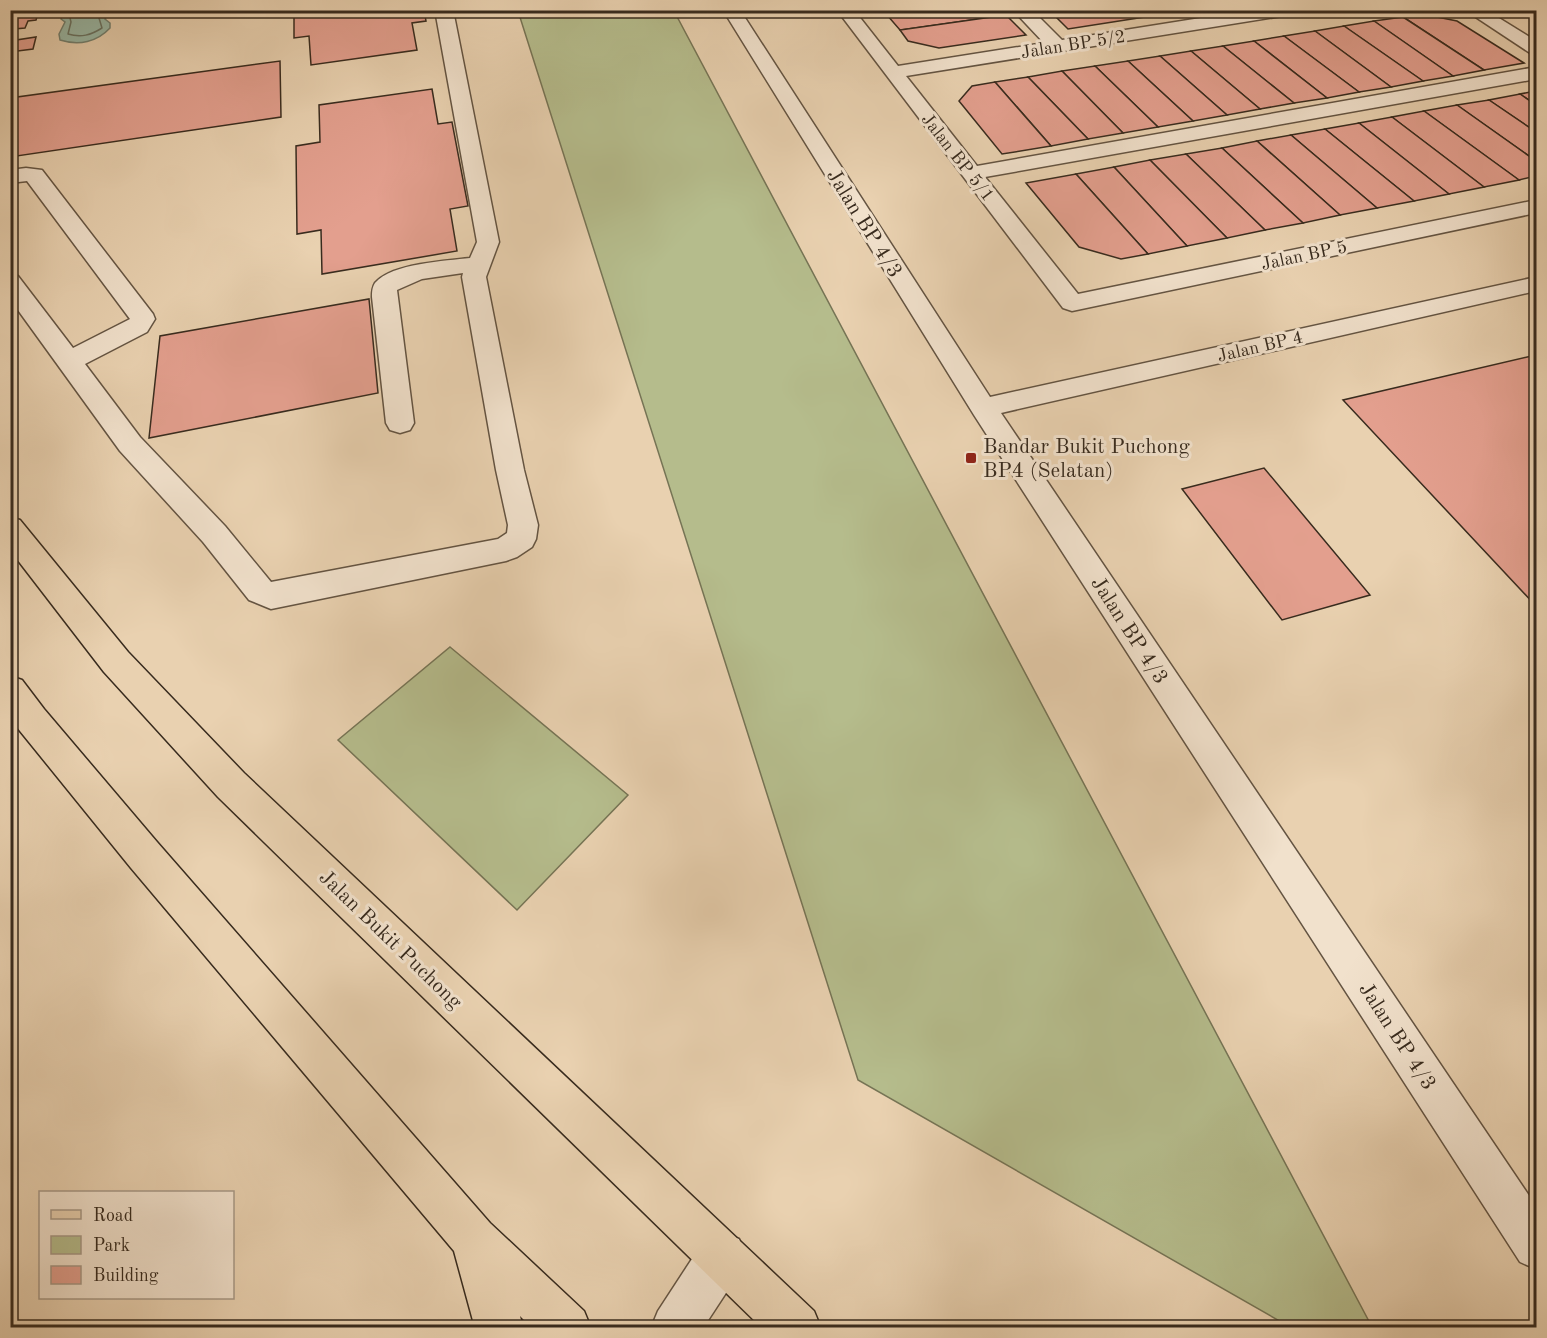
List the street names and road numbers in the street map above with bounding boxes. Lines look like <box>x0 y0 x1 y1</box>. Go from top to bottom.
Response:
street label: Jalan BP 5/2 <box>1019 28 1127 62</box>
street label: Jalan BP 5/1 <box>918 110 997 205</box>
street label: Jalan BP 4/3 <box>822 166 905 282</box>
street label: Jalan BP 5 <box>1260 238 1349 274</box>
street label: Jalan BP 4 <box>1216 328 1305 366</box>
street label: Jalan BP 4/3 <box>1086 573 1171 688</box>
street label: Jalan Bukit Puchong <box>314 867 466 1014</box>
street label: Jalan BP 4/3 <box>1354 979 1439 1094</box>

